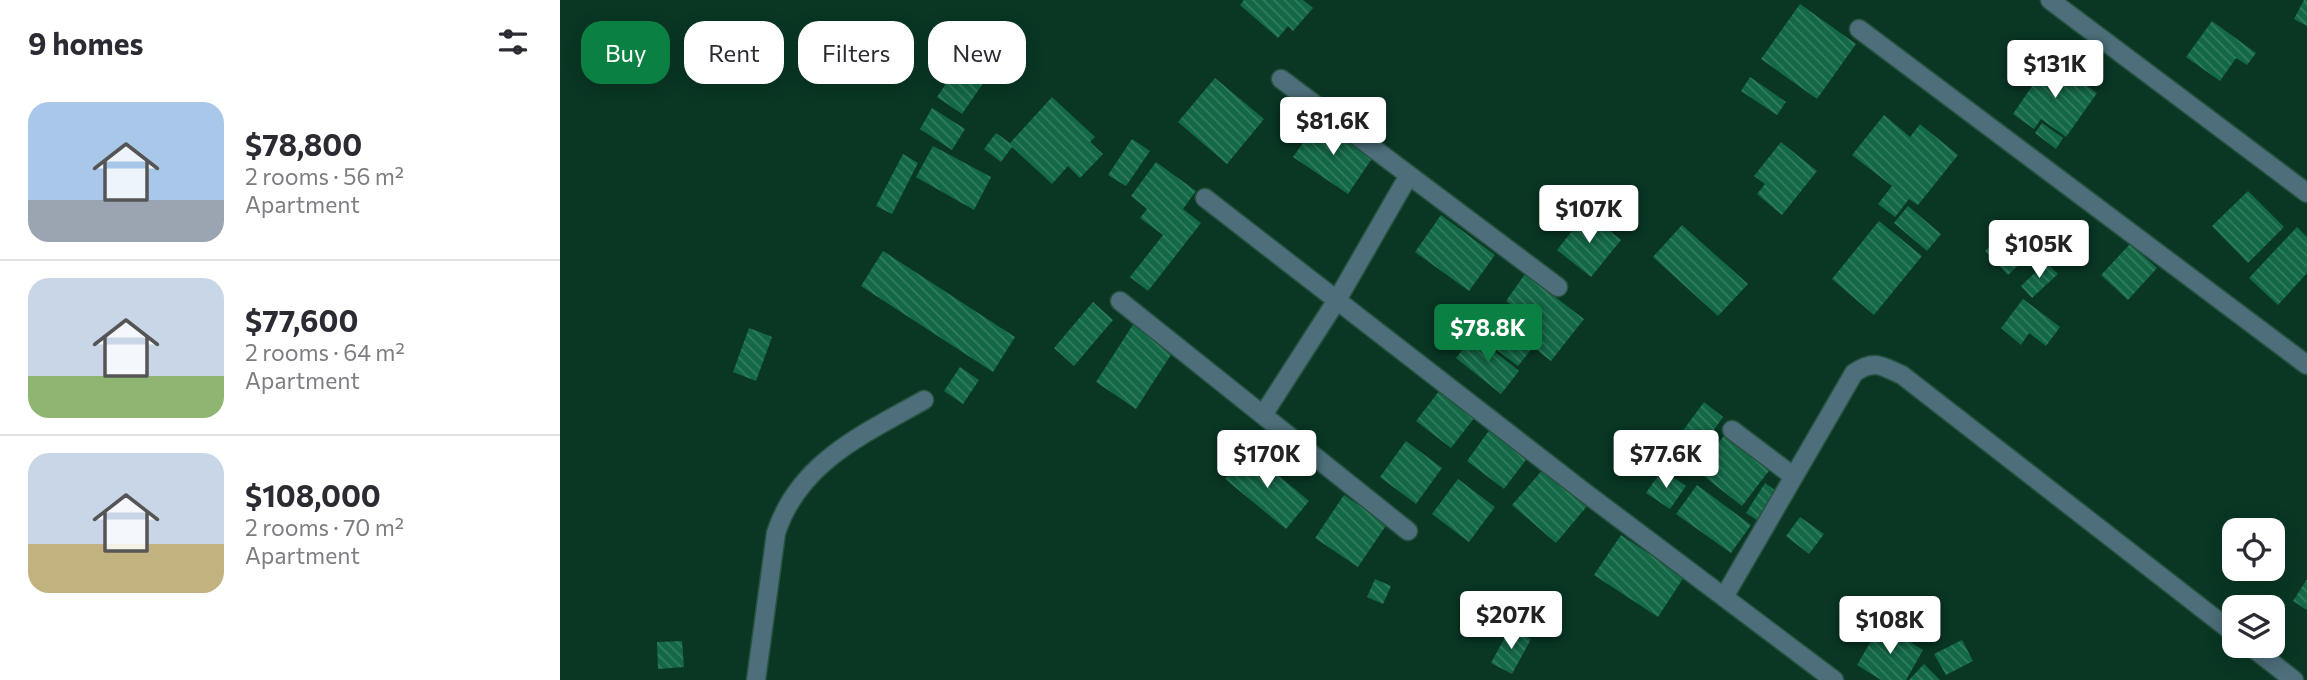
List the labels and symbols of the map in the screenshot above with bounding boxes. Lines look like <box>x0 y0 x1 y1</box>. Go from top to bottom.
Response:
pin: $131K <box>2006 41 2104 100</box>
pin: $81.6K <box>1276 97 1390 157</box>
pin: $107K <box>1540 186 1638 245</box>
pin: $105K <box>1990 220 2088 280</box>
pin: $78.8K <box>1431 304 1545 364</box>
pin: $170K <box>1218 430 1316 490</box>
pin: $77.6K <box>1609 430 1723 490</box>
pin: $207K <box>1462 592 1560 651</box>
pin: $108K <box>1841 596 1939 656</box>

